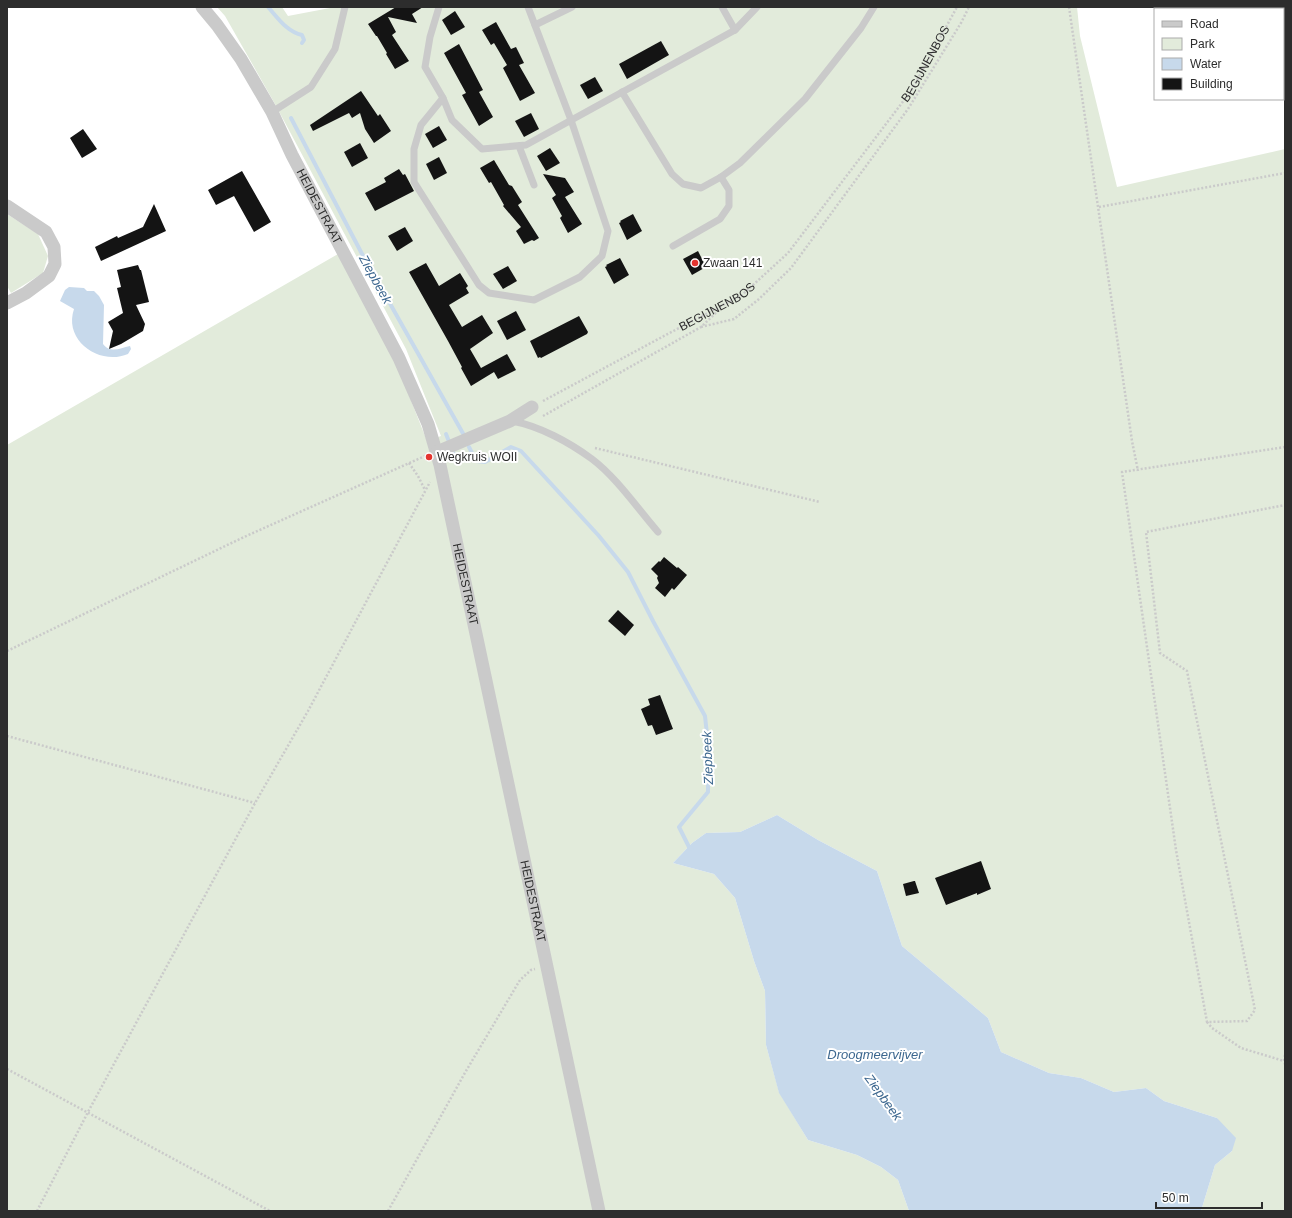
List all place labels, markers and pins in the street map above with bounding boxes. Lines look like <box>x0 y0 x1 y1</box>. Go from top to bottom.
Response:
place label: Zwaan 141 <box>703 256 763 270</box>
marker: Zwaan 141 <box>690 258 700 268</box>
place label: Wegkruis WOII <box>437 450 517 464</box>
marker: Wegkruis WOII <box>424 452 434 462</box>

